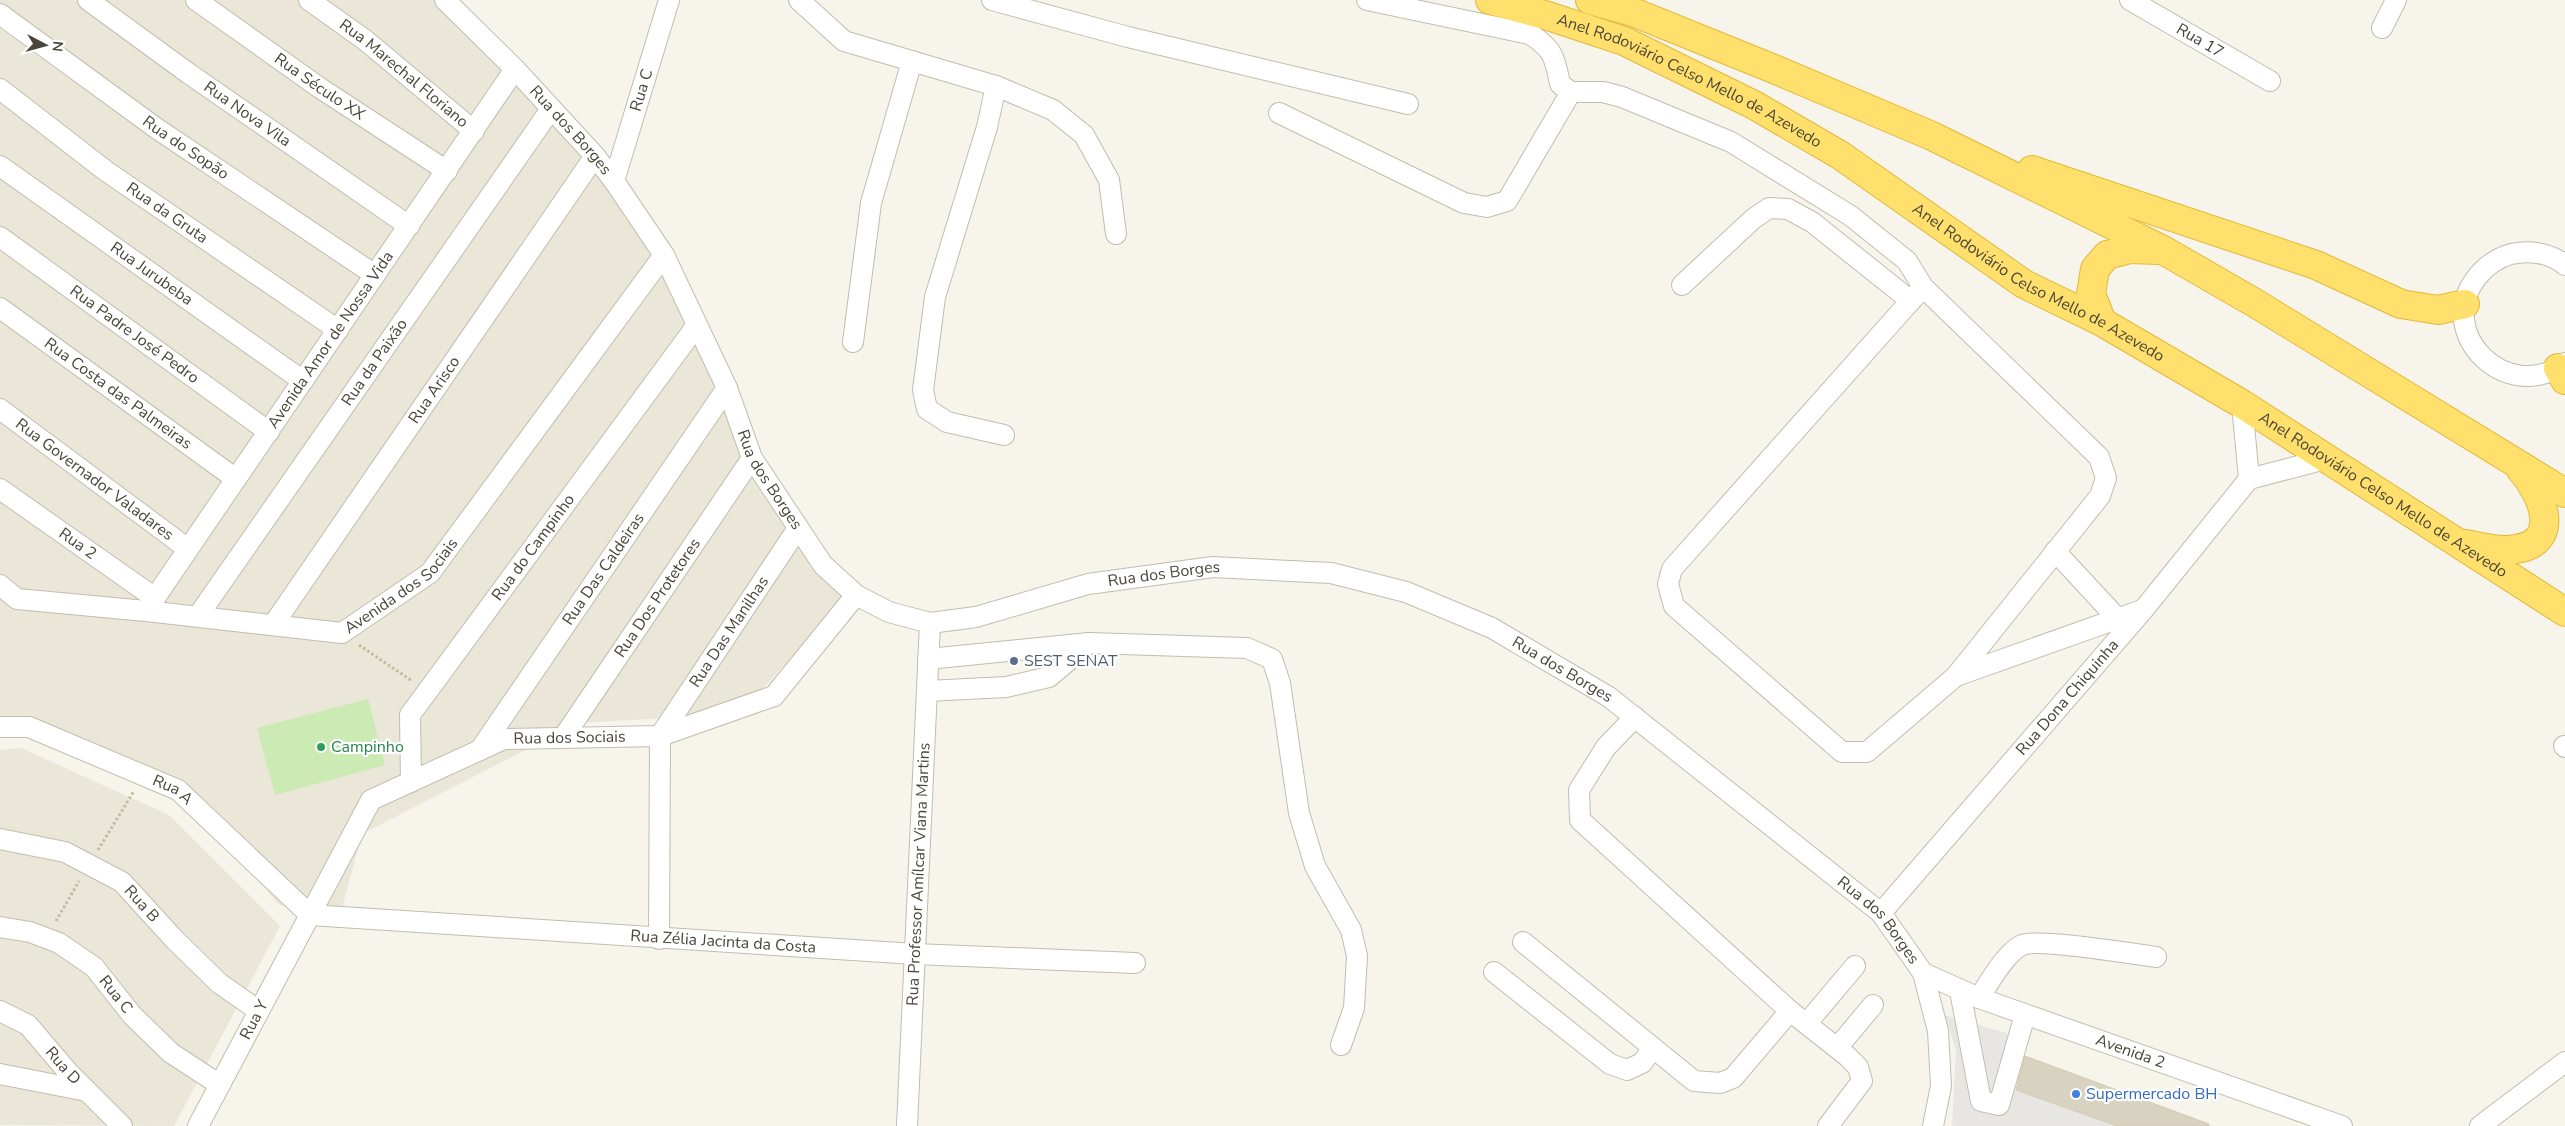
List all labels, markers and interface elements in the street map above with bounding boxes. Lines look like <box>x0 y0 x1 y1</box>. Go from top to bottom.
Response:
street label: Anel Rodoviário Celso Mello de Azevedo <box>1554 9 1826 153</box>
street label: Rua Marechal Floriano <box>335 14 473 133</box>
street label: Rua 17 <box>2172 18 2228 63</box>
north arrow <box>20 20 70 70</box>
text: N <box>47 40 67 53</box>
street label: Rua Século XX <box>270 48 370 126</box>
street label: Rua C <box>625 66 658 114</box>
street label: Rua Nova Vila <box>199 76 295 152</box>
street label: Rua dos Borges <box>525 81 617 180</box>
street label: Rua do Sopão <box>138 111 233 185</box>
street label: Rua da Gruta <box>122 177 212 249</box>
street label: Anel Rodoviário Celso Mello de Azevedo <box>1908 198 2169 367</box>
street label: Rua Jurubeba <box>106 237 198 311</box>
street label: Avenida Amor de Nossa Vida <box>262 247 399 433</box>
street label: Rua Padre José Pedro <box>65 280 204 389</box>
street label: Rua da Paixão <box>336 314 413 411</box>
street label: Rua Costa das Palmeiras <box>40 333 197 455</box>
street label: Rua Arisco <box>403 352 465 428</box>
street label: Anel Rodoviário Celso Mello de Azevedo <box>2254 407 2512 583</box>
street label: Rua Governador Valadares <box>11 413 178 546</box>
street label: Rua dos Borges <box>732 427 808 534</box>
street label: Rua do Campinho <box>487 490 580 605</box>
street label: Rua Das Caldeiras <box>557 509 650 630</box>
street label: Rua 2 <box>54 523 101 565</box>
street label: Avenida dos Sociais <box>340 534 463 639</box>
street label: Rua Dos Protetores <box>609 534 706 662</box>
street label: Rua dos Borges <box>1106 556 1221 592</box>
street label: Rua Das Manilhas <box>684 572 774 692</box>
street label: Rua dos Borges <box>1508 631 1617 708</box>
street label: Rua Dona Chiquinha <box>2011 635 2124 760</box>
place label: SEST SENAT <box>1024 650 1118 672</box>
marker: SEST SENAT <box>1008 655 1020 667</box>
street label: Rua dos Sociais <box>513 726 626 750</box>
place label: Campinho <box>331 736 404 758</box>
marker: Campinho <box>315 741 327 753</box>
street label: Rua Professor Amílcar Viana Martins <box>902 742 936 1006</box>
street label: Rua A <box>149 769 198 810</box>
street label: Rua dos Borges <box>1833 871 1925 969</box>
street label: Rua B <box>119 880 164 927</box>
street label: Rua Zélia Jacinta da Costa <box>630 925 817 959</box>
street label: Rua C <box>94 971 138 1018</box>
street label: Rua Y <box>235 996 274 1044</box>
street label: Avenida 2 <box>2093 1029 2168 1074</box>
street label: Rua D <box>40 1042 86 1090</box>
place label: Supermercado BH <box>2086 1083 2217 1105</box>
marker: Supermercado BH <box>2070 1088 2082 1100</box>

